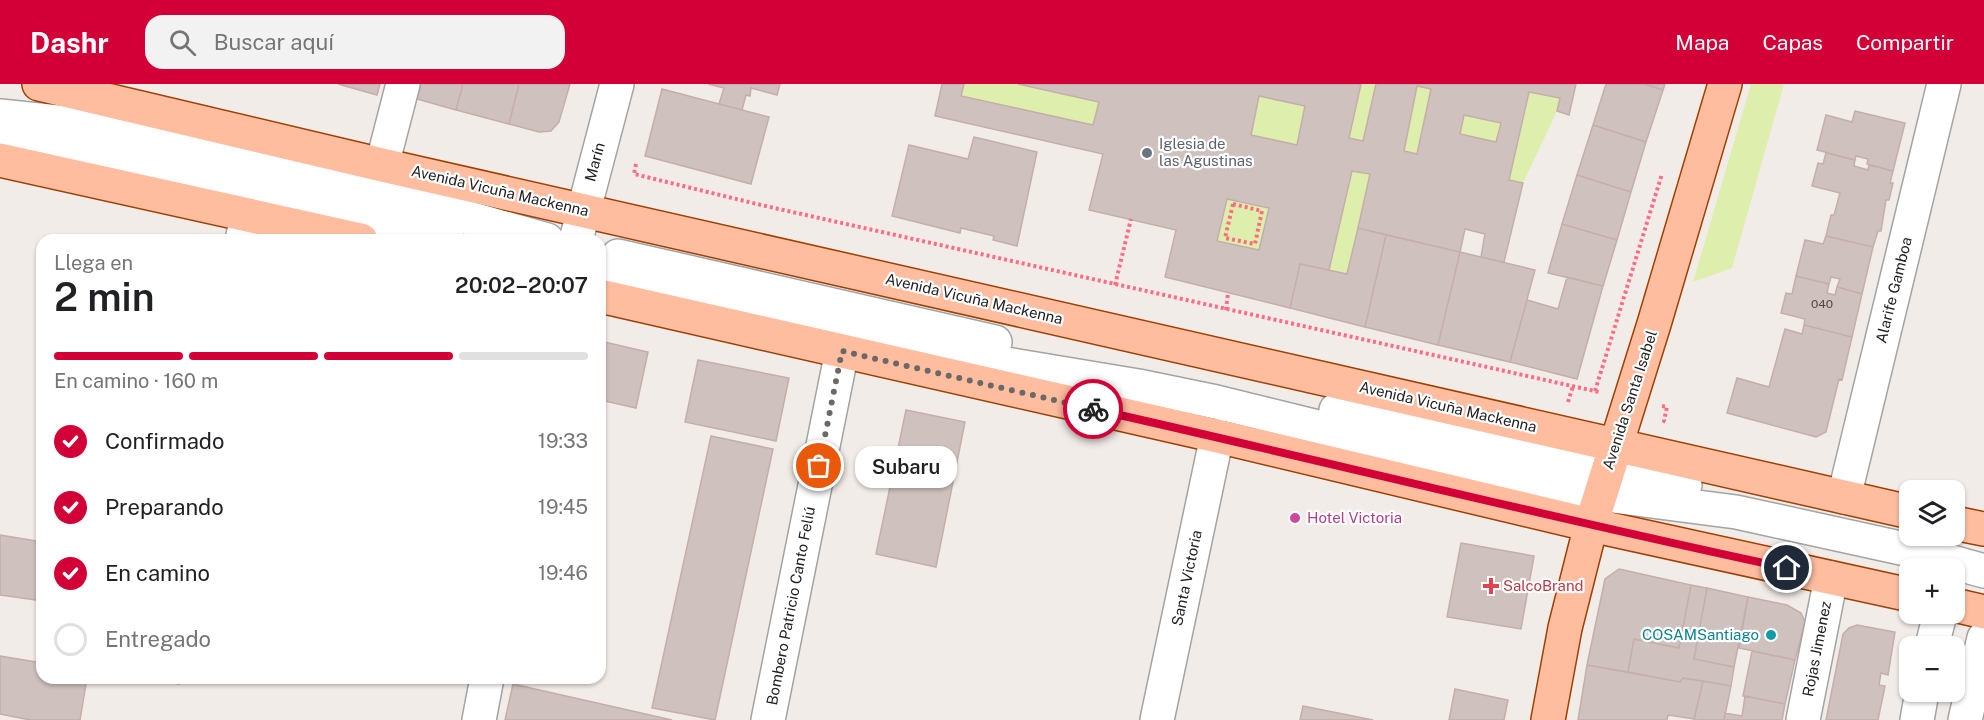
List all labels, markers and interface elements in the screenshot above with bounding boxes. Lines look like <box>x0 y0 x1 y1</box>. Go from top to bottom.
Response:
search box <box>145 15 565 69</box>
text: Dashr <box>30 26 109 59</box>
icon: search <box>166 26 199 59</box>
text: Buscar aquí <box>214 29 334 55</box>
text: Mapa <box>1675 30 1729 55</box>
text: Capas <box>1762 30 1823 55</box>
text: Compartir <box>1856 30 1954 55</box>
place label: Iglesia de las Agustinas <box>1159 135 1253 169</box>
street label: Marín <box>581 140 608 183</box>
marker: Iglesia de las Agustinas <box>1140 146 1154 160</box>
street label: Avenida Vicuña Mackenna <box>410 162 591 219</box>
street label: Alarife Gamboa <box>1872 235 1915 345</box>
text: Llega en <box>54 251 133 275</box>
street label: Avenida Vicuña Mackenna <box>884 270 1065 327</box>
text: 20:02–20:07 <box>455 272 588 298</box>
text: 2 min <box>54 274 155 320</box>
house number: 040 <box>1811 297 1833 311</box>
street label: Avenida Santa Isabel <box>1599 328 1660 472</box>
text: En camino · 160 m <box>54 369 218 393</box>
street label: Avenida Vicuña Mackenna <box>1358 378 1539 435</box>
courier <box>1063 379 1123 439</box>
icon: bike <box>1077 393 1110 426</box>
icon: check <box>54 425 87 458</box>
text: Confirmado <box>105 428 224 454</box>
text: 19:33 <box>538 429 588 453</box>
pin <box>793 440 844 491</box>
callout: Subaru <box>855 445 957 487</box>
icon: bag <box>802 449 835 482</box>
text: Subaru <box>872 455 940 479</box>
map controls <box>1899 480 1965 702</box>
button: layers <box>1899 480 1965 546</box>
icon: check <box>54 491 87 524</box>
text: Preparando <box>105 494 224 520</box>
text: 19:45 <box>538 495 588 519</box>
street label: Bombero Patricio Canto Feliú <box>763 505 818 707</box>
place label: Hotel Victoria <box>1307 509 1402 526</box>
marker: Hotel Victoria <box>1288 511 1302 525</box>
street label: Santa Victoria <box>1168 528 1205 627</box>
pin <box>1761 542 1812 593</box>
icon: home <box>1770 551 1803 584</box>
icon: check <box>54 557 87 590</box>
button: + <box>1899 558 1965 624</box>
text: En camino <box>105 560 210 586</box>
text: 19:46 <box>538 561 588 585</box>
place label: SalcoBrand <box>1503 577 1584 594</box>
marker: SalcoBrand <box>1484 579 1498 593</box>
street label: Rojas Jimenez <box>1799 600 1834 698</box>
text: Entregado <box>105 626 211 652</box>
place label: COSAMSantiago <box>1642 626 1759 643</box>
marker: COSAMSantiago <box>1764 628 1778 642</box>
button: − <box>1899 636 1965 702</box>

